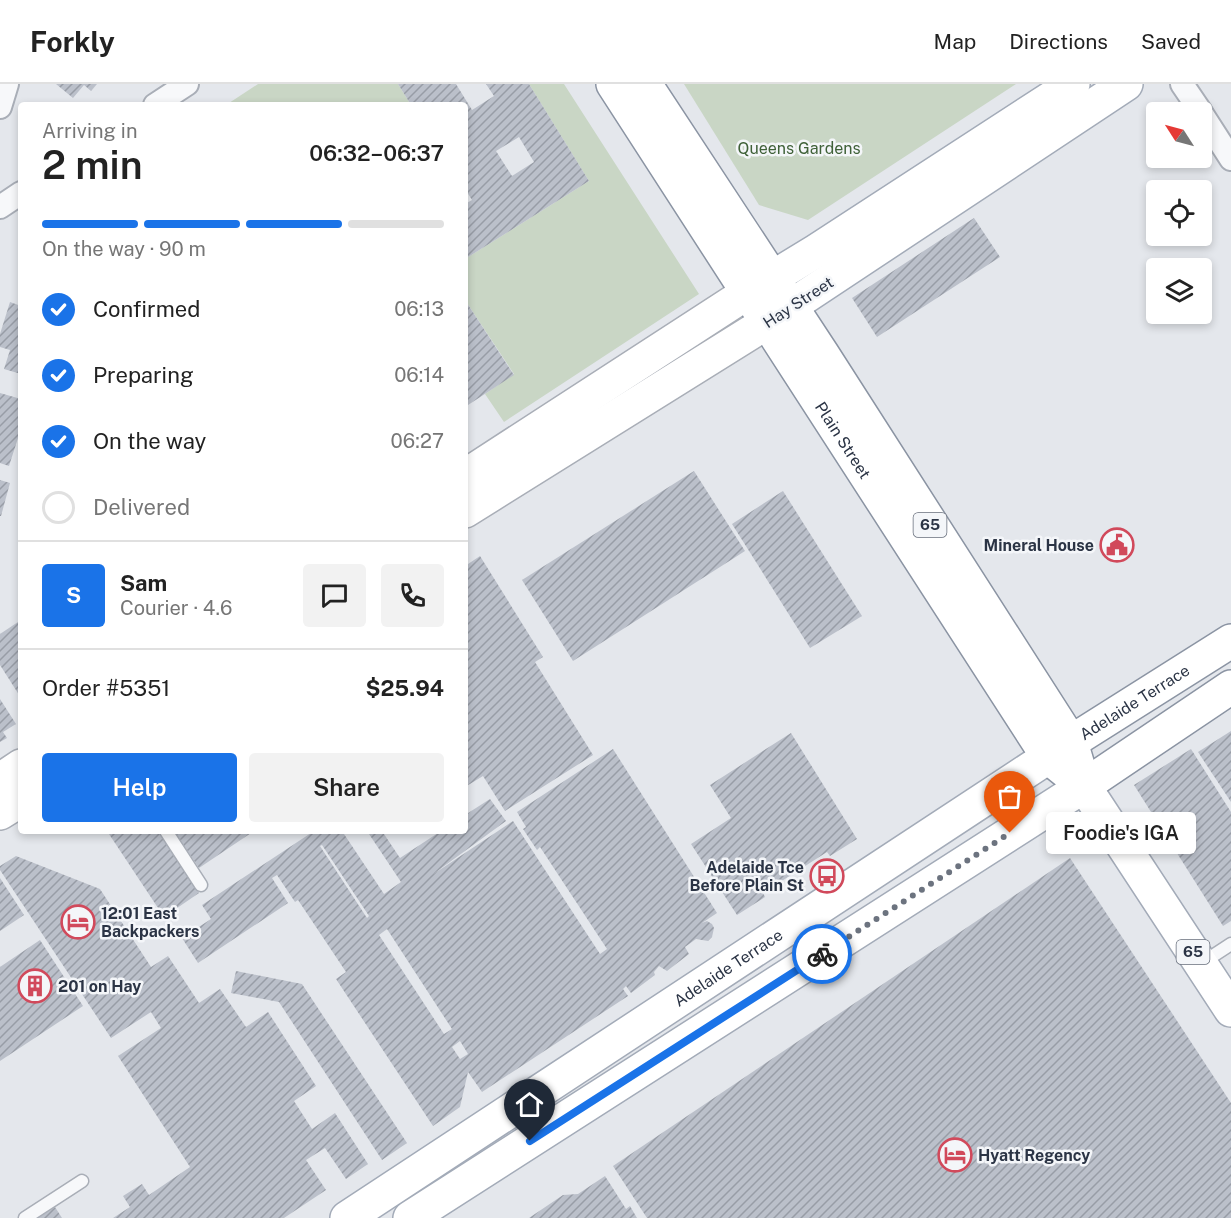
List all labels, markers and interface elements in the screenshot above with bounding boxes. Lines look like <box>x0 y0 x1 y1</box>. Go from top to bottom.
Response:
text: Forkly <box>30 25 115 58</box>
text: Map <box>934 29 976 54</box>
text: Directions <box>1009 29 1108 54</box>
text: Saved <box>1141 29 1201 54</box>
north arrow <box>1146 102 1212 168</box>
map controls <box>1146 102 1212 324</box>
text: Arriving in <box>42 119 137 143</box>
park label: Queens Gardens <box>737 139 861 158</box>
text: 06:32–06:37 <box>309 140 444 166</box>
text: 2 min <box>42 142 143 188</box>
button: locate <box>1146 180 1212 246</box>
text: On the way · 90 m <box>42 237 206 261</box>
button: layers <box>1146 258 1212 324</box>
street label: Hay Street <box>760 273 837 332</box>
icon: check <box>42 293 75 326</box>
text: Confirmed <box>93 296 200 322</box>
text: 06:13 <box>394 297 444 321</box>
icon: check <box>42 359 75 392</box>
text: Preparing <box>93 362 194 388</box>
text: 06:14 <box>394 363 444 387</box>
street label: Plain Street <box>811 398 875 482</box>
icon: check <box>42 425 75 458</box>
text: On the way <box>93 428 206 454</box>
text: 06:27 <box>391 429 444 453</box>
text: Delivered <box>93 494 190 520</box>
road number: 65 <box>914 513 946 537</box>
public building icon: Mineral House <box>1099 527 1135 563</box>
place label: Mineral House <box>984 536 1094 555</box>
button: chat <box>303 564 366 627</box>
button: phone <box>381 564 444 627</box>
text: Sam <box>120 570 167 596</box>
text: S <box>66 582 81 608</box>
text: Courier · 4.6 <box>120 596 232 620</box>
street label: Adelaide Terrace <box>1076 661 1193 744</box>
text: Order #5351 <box>42 675 170 701</box>
text: $25.94 <box>365 675 444 701</box>
button: Help <box>42 753 237 822</box>
button: Share <box>249 753 444 822</box>
pin <box>984 771 1035 833</box>
icon: bag <box>993 780 1026 813</box>
callout: Foodie's IGA <box>1046 812 1196 854</box>
text: Foodie's IGA <box>1063 821 1179 845</box>
place label: Adelaide Tce Before Plain St <box>689 858 804 895</box>
bus stop icon: Adelaide Tce Before Plain St <box>809 858 845 894</box>
hotel icon: 12:01 East Backpackers <box>60 904 96 940</box>
place label: 12:01 East Backpackers <box>101 904 199 941</box>
courier <box>792 924 852 984</box>
street label: Adelaide Terrace <box>670 925 786 1010</box>
icon: bike <box>806 938 839 971</box>
road number: 65 <box>1176 940 1210 964</box>
building icon: 201 on Hay <box>17 968 53 1004</box>
place label: 201 on Hay <box>58 977 141 996</box>
pin <box>504 1079 555 1141</box>
icon: home <box>513 1088 546 1121</box>
hotel icon: Hyatt Regency <box>937 1137 973 1173</box>
place label: Hyatt Regency <box>978 1146 1090 1165</box>

